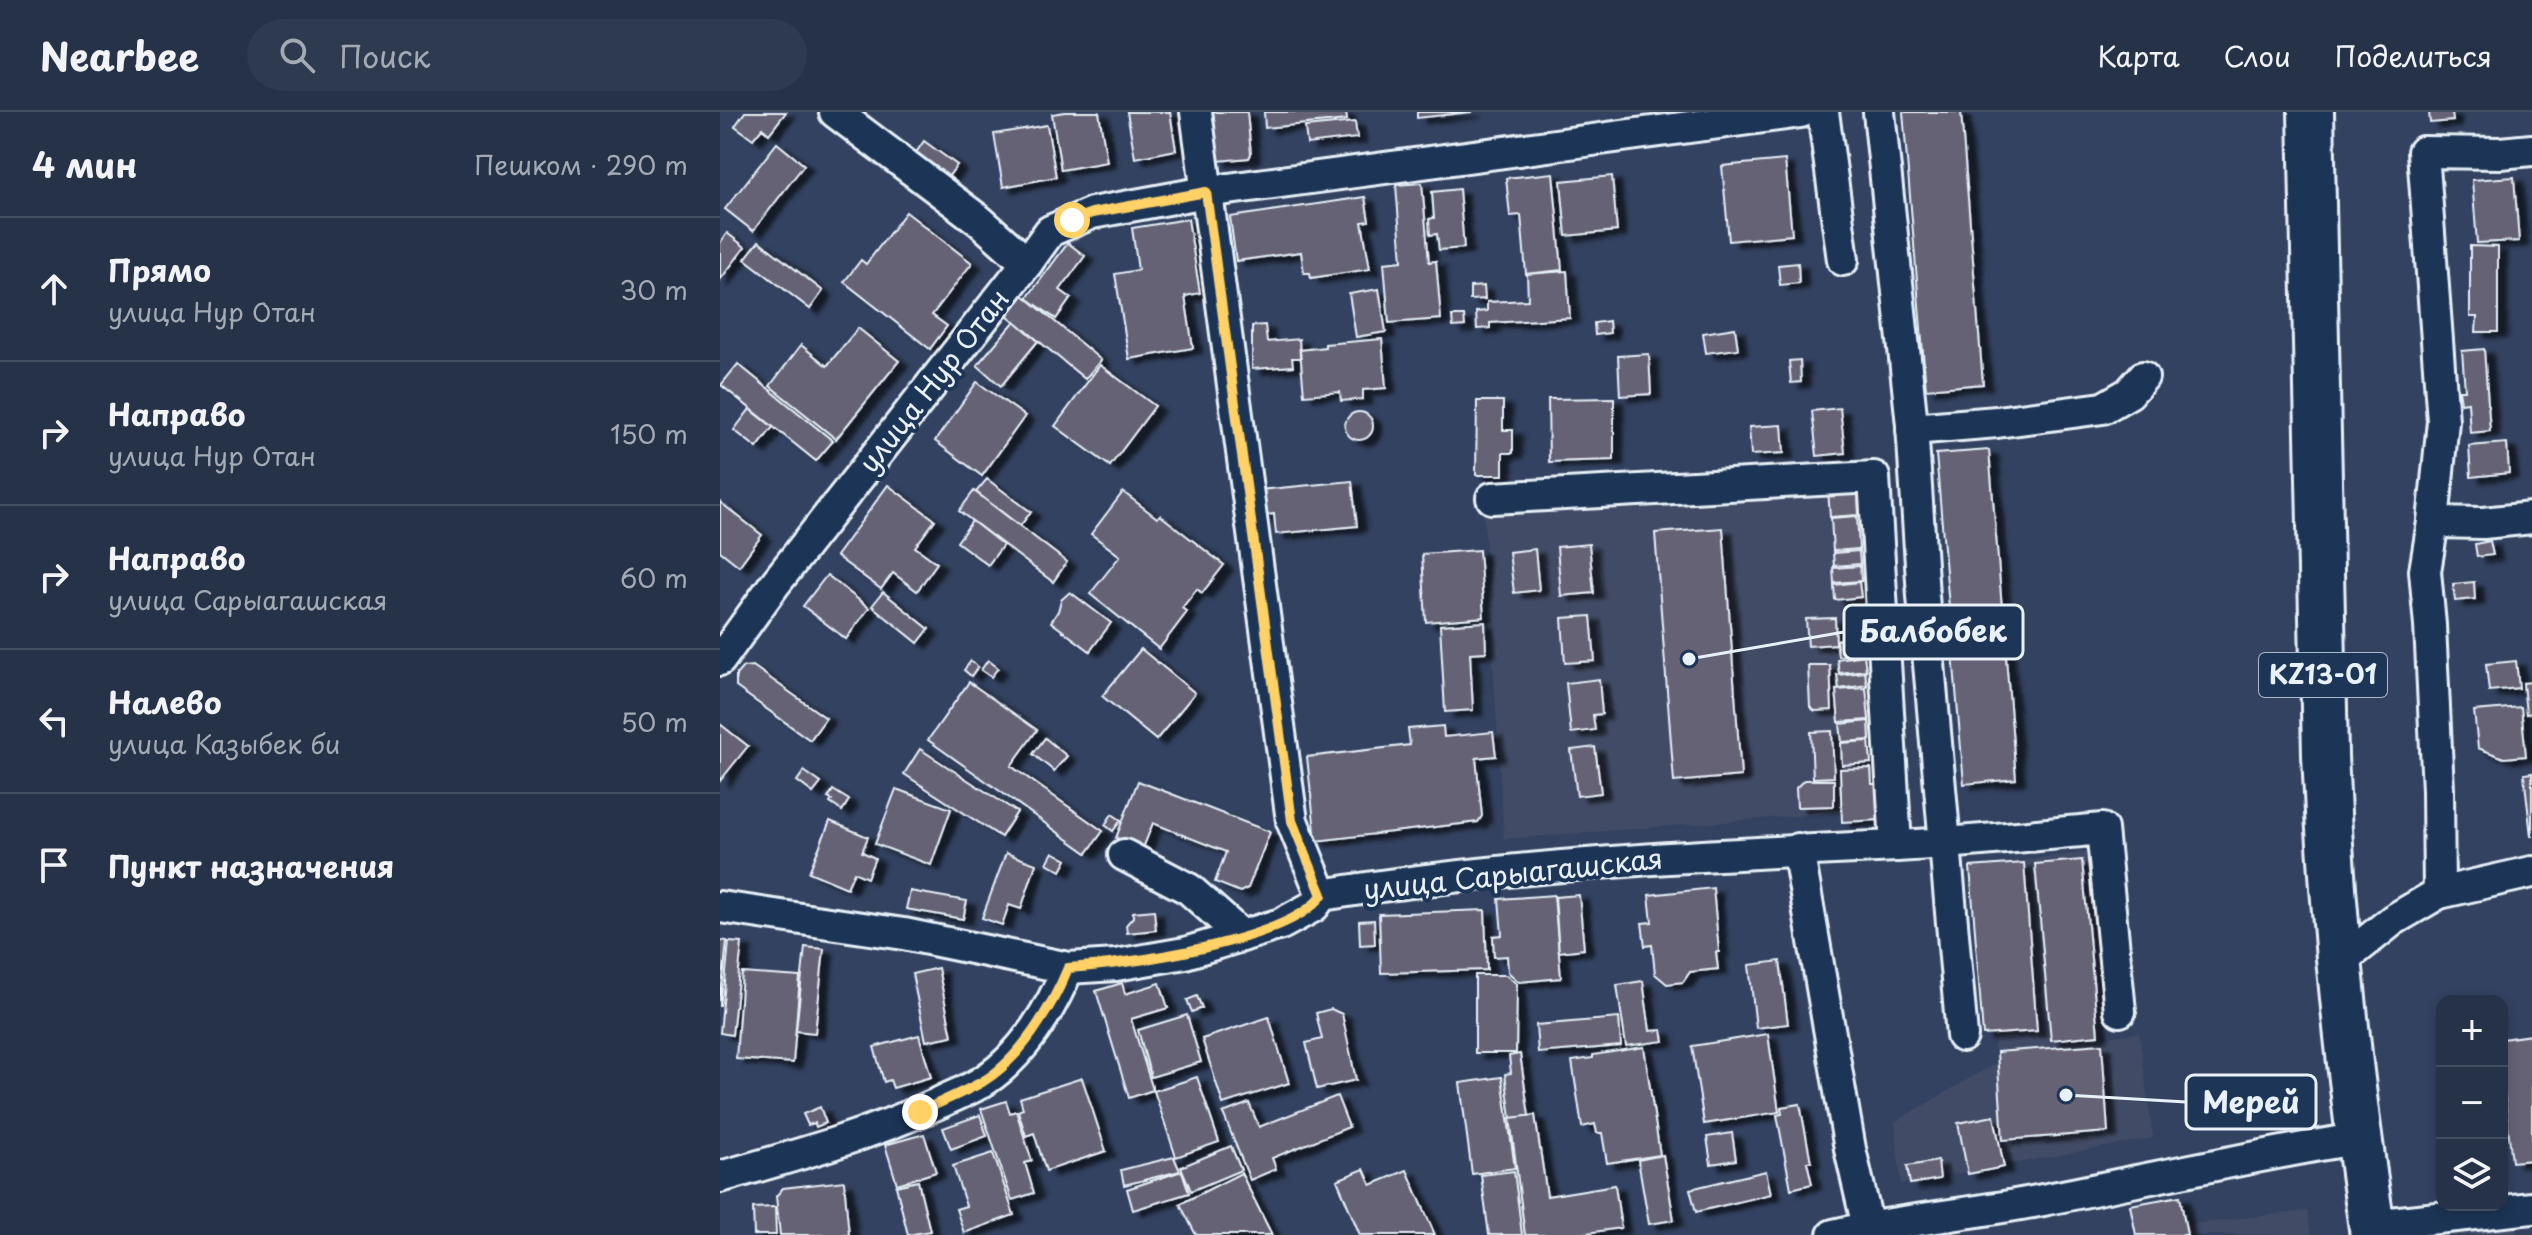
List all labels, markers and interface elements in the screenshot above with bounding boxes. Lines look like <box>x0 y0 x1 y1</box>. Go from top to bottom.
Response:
search box <box>247 19 807 91</box>
text: Nearbee <box>40 27 199 84</box>
icon: search <box>275 33 319 77</box>
text: Поиск <box>339 33 430 78</box>
text: Карта <box>2097 34 2180 77</box>
text: Слои <box>2224 34 2291 77</box>
text: Поделиться <box>2335 34 2492 77</box>
text: 4 мин <box>32 138 137 190</box>
text: Пешком · 290 m <box>474 145 688 184</box>
route start <box>1054 202 1090 238</box>
text: Прямо <box>108 247 211 292</box>
icon: ahead <box>32 267 76 311</box>
text: 30 m <box>620 270 688 309</box>
street label: улица Нур Отан <box>847 279 1019 482</box>
text: улица Нур Отан <box>108 292 316 331</box>
text: Направо <box>108 391 246 436</box>
icon: right <box>32 411 76 455</box>
text: 150 m <box>610 414 688 453</box>
text: улица Нур Отан <box>108 436 316 475</box>
text: Направо <box>108 535 246 580</box>
icon: right <box>32 555 76 599</box>
text: 60 m <box>620 558 688 597</box>
text: улица Сарыагашская <box>108 580 387 619</box>
callout: Балбобек <box>1844 605 2023 659</box>
text: Балбобек <box>1859 607 2008 652</box>
road number: KZ13-01 <box>2259 653 2387 697</box>
text: Налево <box>108 679 222 724</box>
icon: left <box>32 699 76 743</box>
text: 50 m <box>621 702 688 741</box>
text: улица Казыбек би <box>108 724 340 763</box>
street label: улица Сарыагашская <box>1361 835 1665 910</box>
icon: arrive <box>32 843 76 887</box>
text: Пункт назначения <box>108 843 394 888</box>
map controls <box>2436 995 2508 1211</box>
button: + <box>2436 995 2508 1067</box>
button: − <box>2436 1067 2508 1139</box>
callout: Мерей <box>2186 1075 2316 1129</box>
text: Мерей <box>2202 1078 2300 1123</box>
route end <box>902 1094 938 1130</box>
button: layers <box>2436 1139 2508 1211</box>

